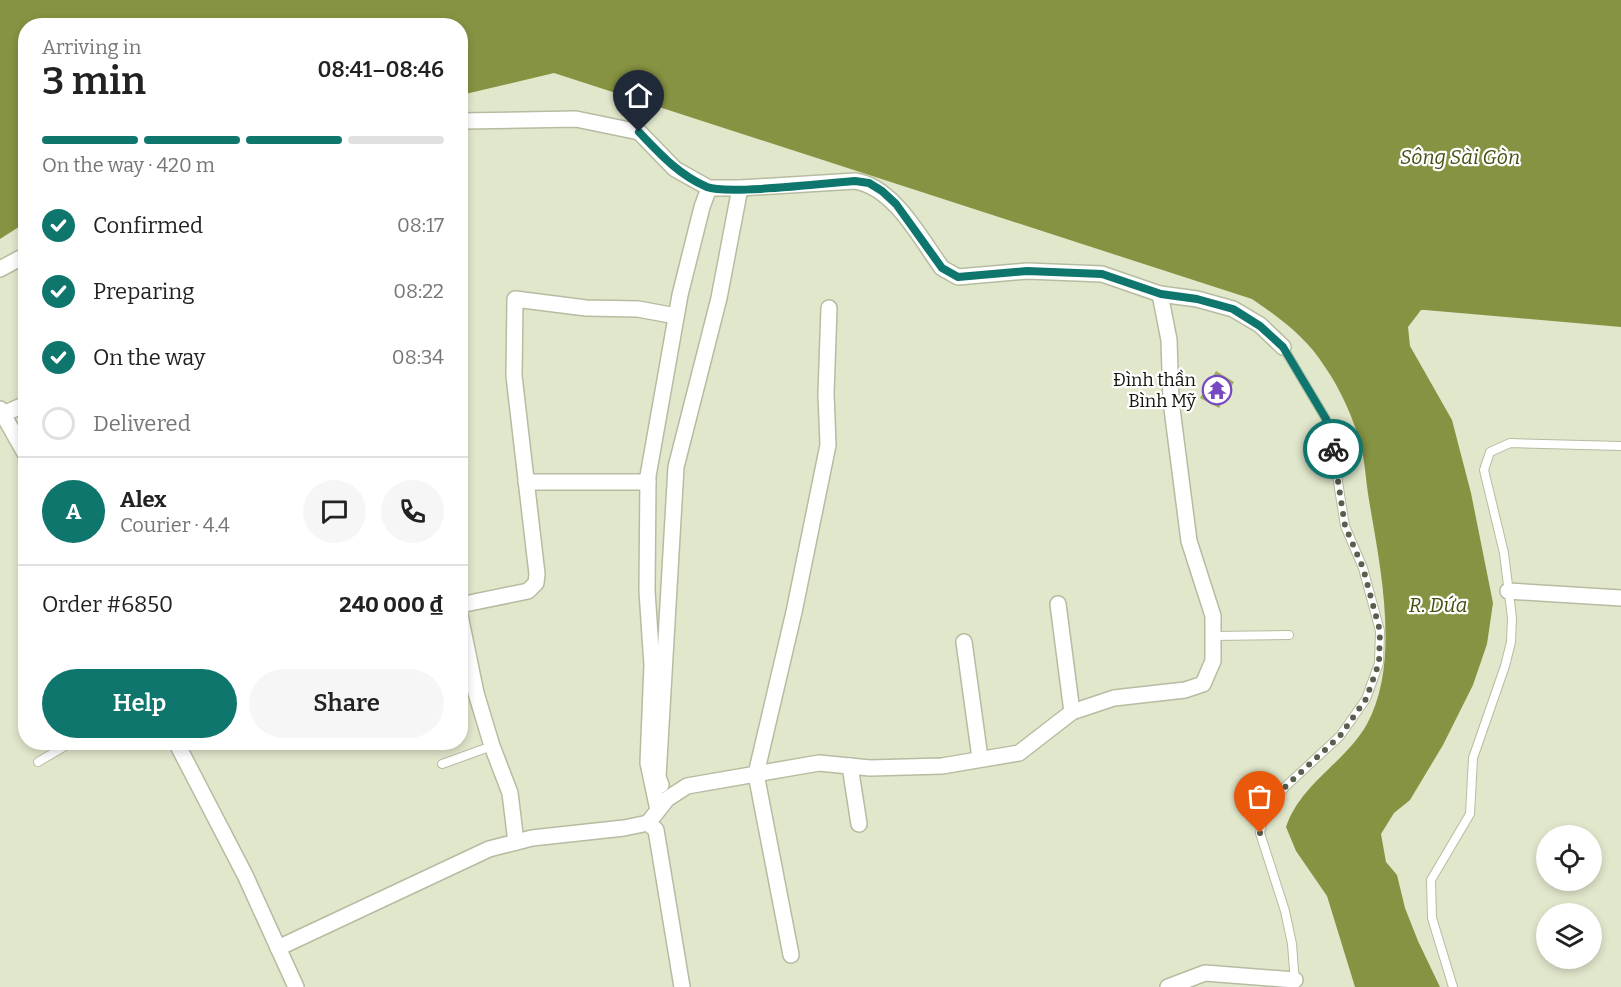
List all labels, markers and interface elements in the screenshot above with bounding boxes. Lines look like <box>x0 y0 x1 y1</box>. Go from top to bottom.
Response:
text: Arriving in <box>42 35 141 59</box>
text: 08:41–08:46 <box>317 56 444 83</box>
text: 3 min <box>42 58 146 104</box>
pin <box>613 70 664 132</box>
icon: home <box>622 79 655 112</box>
water label: Sông Sài Gòn <box>1400 145 1520 169</box>
text: On the way · 420 m <box>42 153 215 177</box>
icon: check <box>42 209 75 242</box>
text: Confirmed <box>93 212 203 239</box>
text: 08:17 <box>397 213 444 237</box>
icon: check <box>42 275 75 308</box>
text: Preparing <box>93 278 195 305</box>
text: 08:22 <box>393 279 444 303</box>
icon: check <box>42 341 75 374</box>
text: On the way <box>93 344 205 371</box>
text: 08:34 <box>392 345 444 369</box>
place label: Đình thần Bình Mỹ <box>1113 369 1197 412</box>
temple icon: Đình thần Bình Mỹ <box>1201 374 1233 406</box>
text: Delivered <box>93 410 191 437</box>
courier <box>1303 419 1363 479</box>
icon: bike <box>1317 433 1350 466</box>
button: chat <box>303 480 366 543</box>
button: phone <box>381 480 444 543</box>
text: Alex <box>120 486 166 513</box>
text: A <box>66 498 81 525</box>
text: Courier · 4.4 <box>120 513 230 537</box>
text: Order #6850 <box>42 591 173 618</box>
text: 240 000 ₫ <box>339 591 444 618</box>
water label: R. Dứa <box>1409 593 1467 617</box>
button: Help <box>42 669 237 738</box>
button: Share <box>249 669 444 738</box>
pin <box>1234 771 1285 833</box>
icon: bag <box>1243 780 1276 813</box>
map controls <box>1536 825 1602 969</box>
button: locate <box>1536 825 1602 891</box>
button: layers <box>1536 903 1602 969</box>

